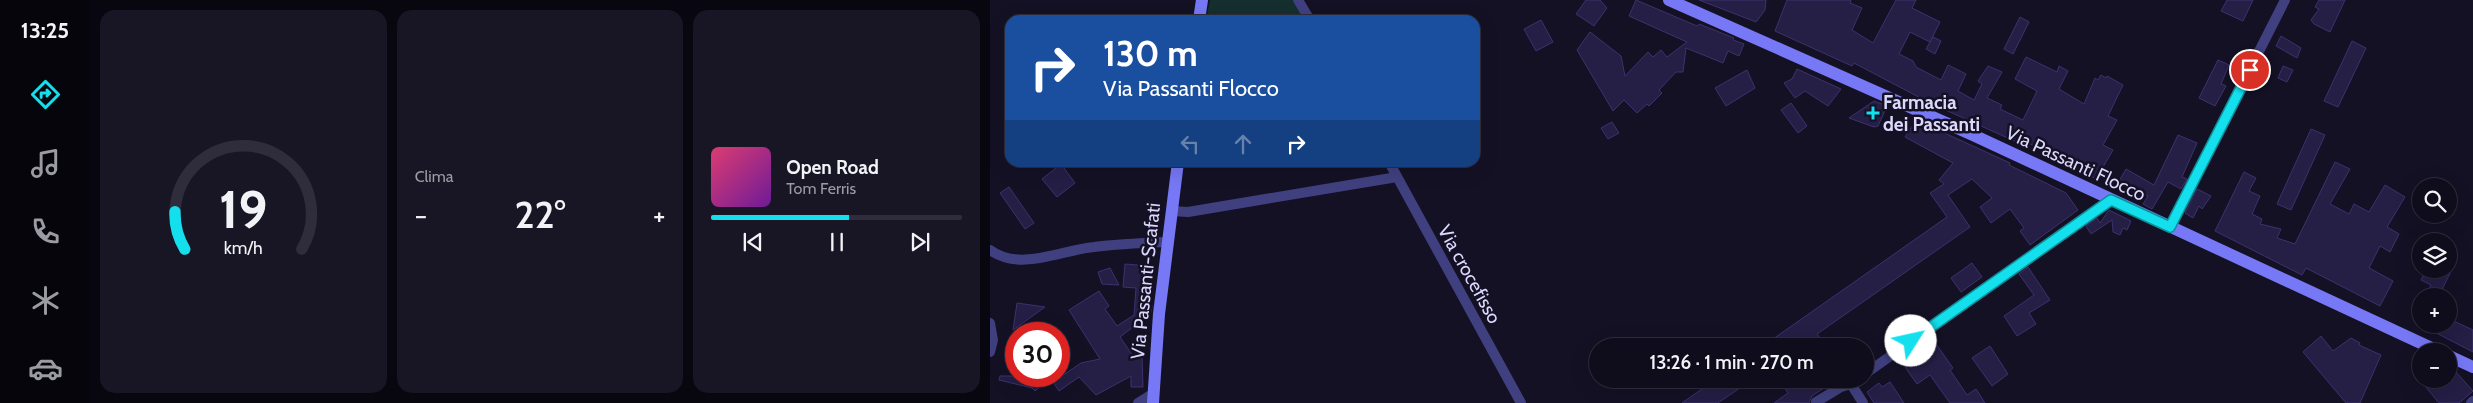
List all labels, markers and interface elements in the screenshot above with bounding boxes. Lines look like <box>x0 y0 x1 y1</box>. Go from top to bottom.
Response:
text: 13:25 <box>21 17 69 44</box>
text: 130 m <box>1103 32 1198 75</box>
icon: right <box>1020 35 1085 100</box>
pin <box>2229 49 2271 91</box>
icon: arrive <box>2236 56 2264 84</box>
text: Via Passanti Flocco <box>1103 75 1279 102</box>
icon: directions <box>28 77 63 112</box>
place label: Farmacia dei Passanti <box>1883 91 1980 136</box>
marker: Farmacia dei Passanti <box>1867 107 1879 119</box>
street label: Via Passanti Flocco <box>2002 121 2149 206</box>
icon: left <box>1176 130 1204 158</box>
icon: ahead <box>1229 130 1257 158</box>
icon: right <box>1282 130 1310 158</box>
icon: music <box>28 146 63 181</box>
text: Open Road <box>786 156 879 179</box>
text: Clima <box>415 167 453 186</box>
text: 19 <box>219 178 268 241</box>
map controls <box>2412 178 2457 388</box>
button: search <box>2412 178 2457 223</box>
text: Tom Ferris <box>786 179 856 198</box>
text: 22° <box>514 191 566 238</box>
text: − <box>415 198 427 232</box>
text: + <box>653 198 665 232</box>
street label: Via Passanti-Scafati <box>1126 202 1165 361</box>
icon: phone <box>28 214 63 249</box>
street label: Via crocefisso <box>1433 221 1506 328</box>
icon: previous <box>739 228 767 256</box>
icon: pause <box>823 228 851 256</box>
icon: next <box>906 228 934 256</box>
button: layers <box>2412 233 2457 278</box>
text: km/h <box>224 237 263 258</box>
icon: climate <box>28 283 63 318</box>
button: + <box>2412 288 2457 333</box>
position arrow <box>1884 314 1936 366</box>
speed limit sign: 30 <box>1005 322 1070 387</box>
button: − <box>2412 343 2457 388</box>
icon: car <box>28 351 63 386</box>
text: 13:26 · 1 min · 270 m <box>1650 351 1813 374</box>

